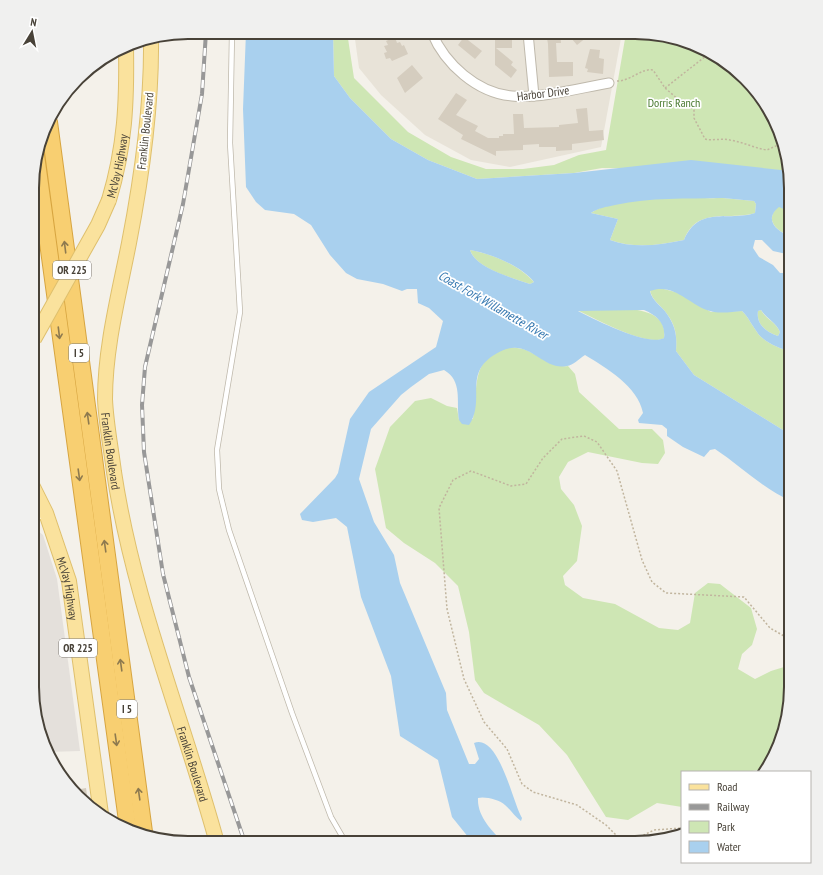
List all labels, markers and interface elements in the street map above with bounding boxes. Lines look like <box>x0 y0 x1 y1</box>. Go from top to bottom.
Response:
north arrow <box>12 12 52 52</box>
text: N <box>30 15 38 30</box>
street label: Harbor Drive <box>516 82 570 104</box>
street label: Franklin Boulevard <box>133 92 157 170</box>
park label: Dorris Ranch <box>648 95 700 110</box>
street label: McVay Highway <box>103 133 130 199</box>
one-way arrow <box>61 241 69 254</box>
road number: OR 225 <box>53 261 91 279</box>
water label: Coast Fork Willamette River <box>435 267 553 345</box>
one-way arrow <box>55 326 63 339</box>
road number: I 5 <box>69 344 89 362</box>
one-way arrow <box>84 412 92 425</box>
street label: Franklin Boulevard <box>98 412 124 491</box>
one-way arrow <box>75 468 83 481</box>
one-way arrow <box>101 540 109 553</box>
street label: McVay Highway <box>54 555 82 622</box>
road number: OR 225 <box>59 639 97 657</box>
one-way arrow <box>117 659 125 672</box>
road number: I 5 <box>117 700 137 718</box>
street label: Franklin Boulevard <box>174 724 212 803</box>
one-way arrow <box>112 733 120 746</box>
legend <box>681 771 811 863</box>
text: Road <box>717 779 737 794</box>
one-way arrow <box>135 788 143 801</box>
text: Railway <box>717 799 750 814</box>
text: Park <box>717 819 735 834</box>
text: Water <box>717 839 742 854</box>

